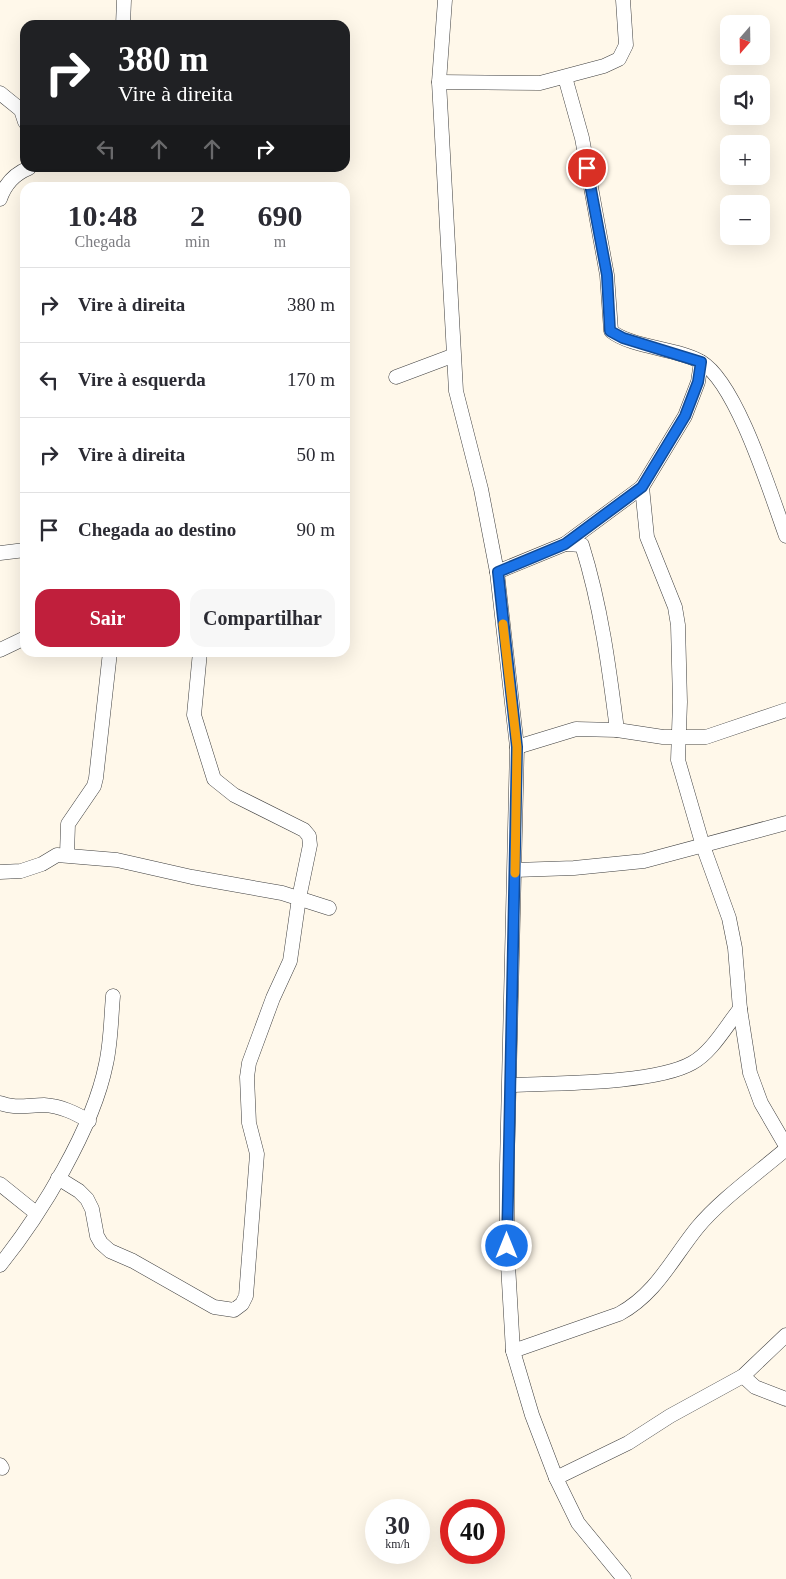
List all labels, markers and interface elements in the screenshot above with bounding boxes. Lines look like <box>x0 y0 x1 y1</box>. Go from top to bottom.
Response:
north arrow <box>720 15 770 65</box>
map controls <box>720 15 770 245</box>
icon: right <box>35 40 100 105</box>
text: 380 m <box>118 40 208 79</box>
button: sound <box>720 75 770 125</box>
text: Vire à direita <box>118 81 233 106</box>
icon: left <box>92 135 120 163</box>
icon: ahead <box>145 135 173 163</box>
icon: ahead <box>198 135 226 163</box>
icon: right <box>251 135 279 163</box>
button: + <box>720 135 770 185</box>
pin <box>566 147 608 189</box>
icon: arrive <box>573 154 601 182</box>
button: − <box>720 195 770 245</box>
text: 10:48 <box>68 199 138 232</box>
text: 2 <box>190 199 205 232</box>
text: 690 <box>257 199 302 232</box>
text: Chegada <box>75 233 131 250</box>
text: min <box>185 233 210 250</box>
text: m <box>274 233 286 250</box>
icon: right <box>35 291 63 319</box>
text: Vire à direita <box>78 294 185 315</box>
text: 380 m <box>287 294 335 315</box>
icon: left <box>35 366 63 394</box>
text: Vire à esquerda <box>78 369 206 390</box>
text: 170 m <box>287 369 335 390</box>
icon: right <box>35 441 63 469</box>
text: Vire à direita <box>78 444 185 465</box>
text: 50 m <box>296 444 335 465</box>
icon: arrive <box>35 516 63 544</box>
text: Chegada ao destino <box>78 519 236 540</box>
text: 90 m <box>296 519 335 540</box>
button: Sair <box>35 589 180 647</box>
button: Compartilhar <box>190 589 335 647</box>
position arrow <box>480 1219 532 1271</box>
speed limit sign: 40 <box>440 1499 505 1564</box>
text: 30 <box>385 1512 410 1539</box>
text: km/h <box>385 1537 410 1551</box>

